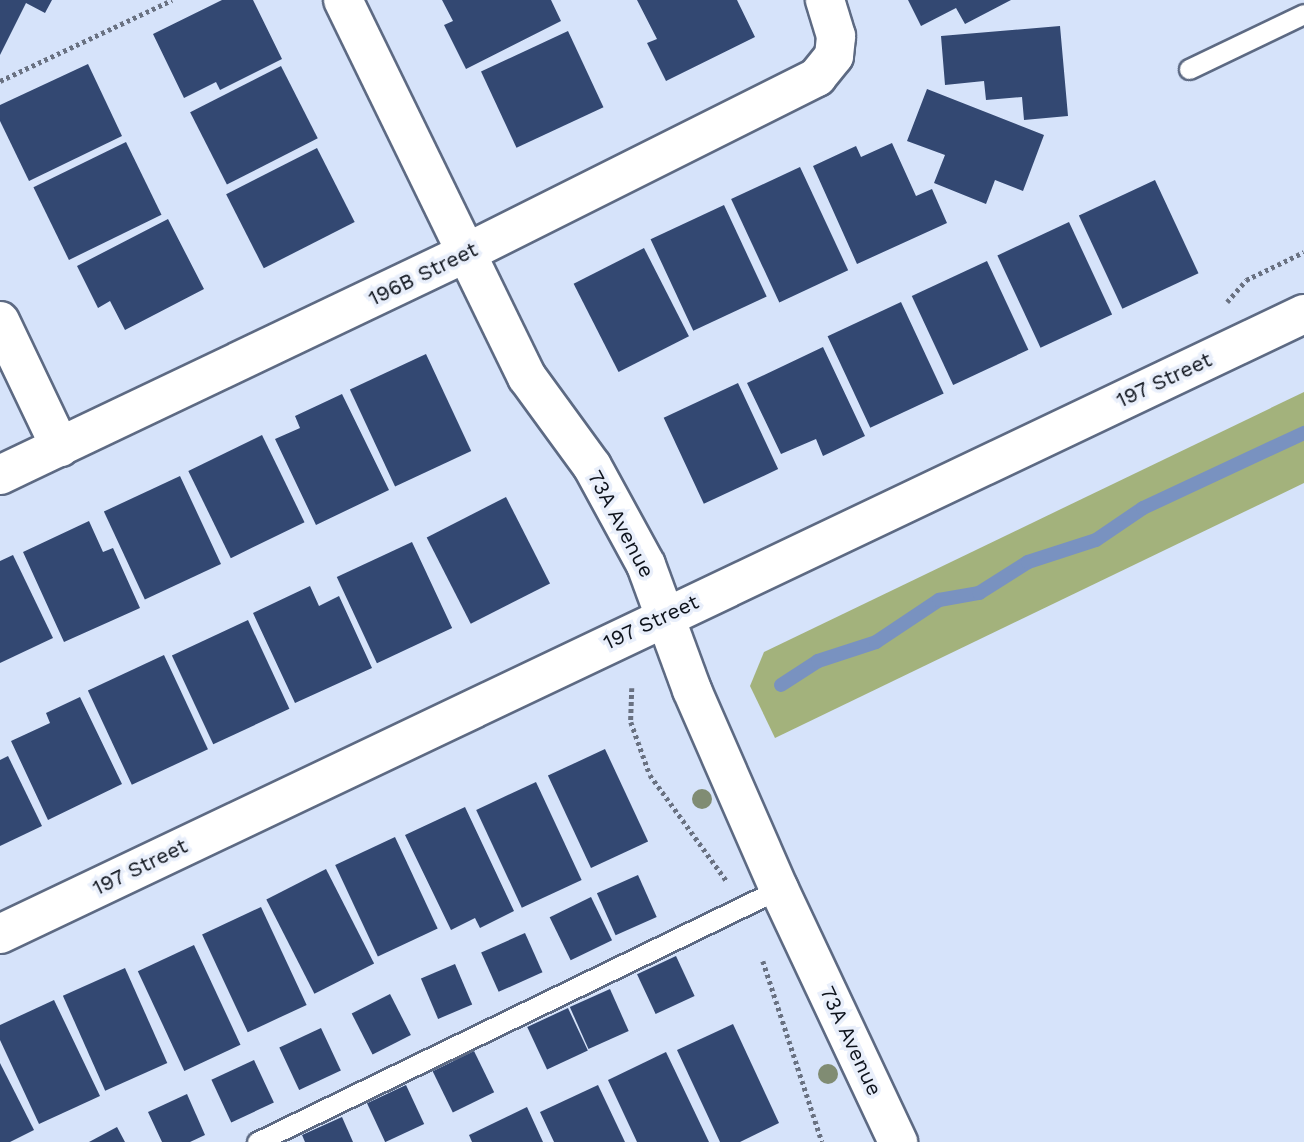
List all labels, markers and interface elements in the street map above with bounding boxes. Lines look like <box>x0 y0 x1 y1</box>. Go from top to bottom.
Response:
street label: 196B Street <box>364 237 482 311</box>
street label: 197 Street <box>1112 347 1216 413</box>
street label: 73A Avenue <box>582 465 660 583</box>
street label: 197 Street <box>599 589 703 655</box>
street label: 197 Street <box>88 833 192 901</box>
street label: 73A Avenue <box>814 982 888 1100</box>

